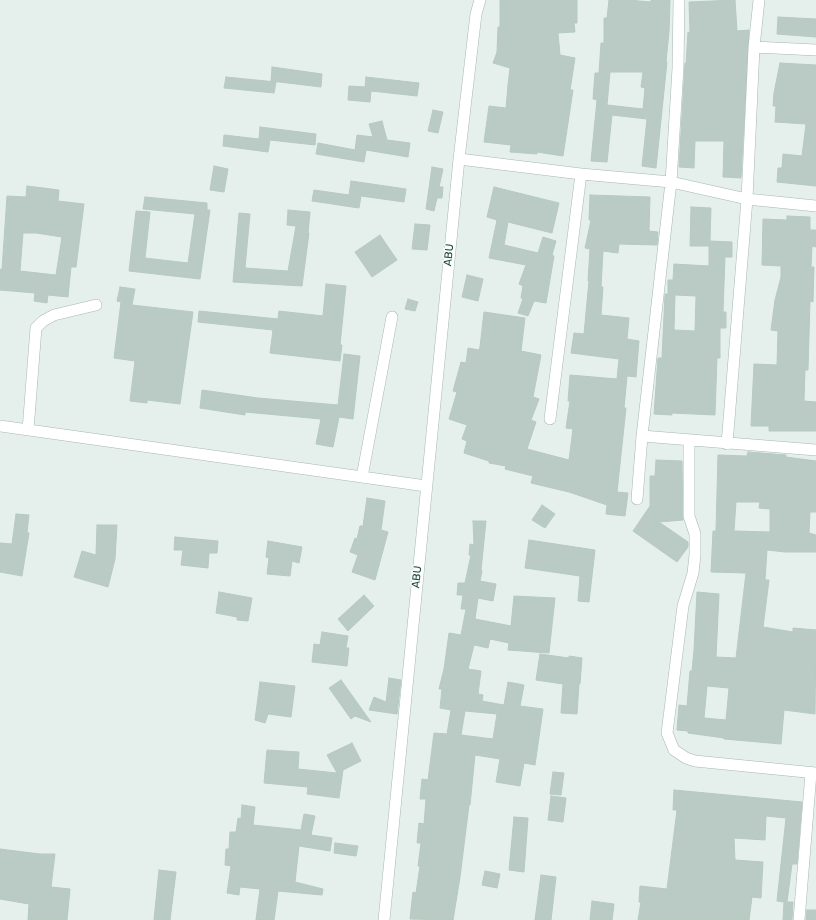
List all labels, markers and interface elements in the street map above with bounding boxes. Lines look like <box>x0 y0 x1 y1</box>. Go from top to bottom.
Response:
street label: ABU <box>441 243 457 267</box>
street label: ABU <box>409 565 425 589</box>

